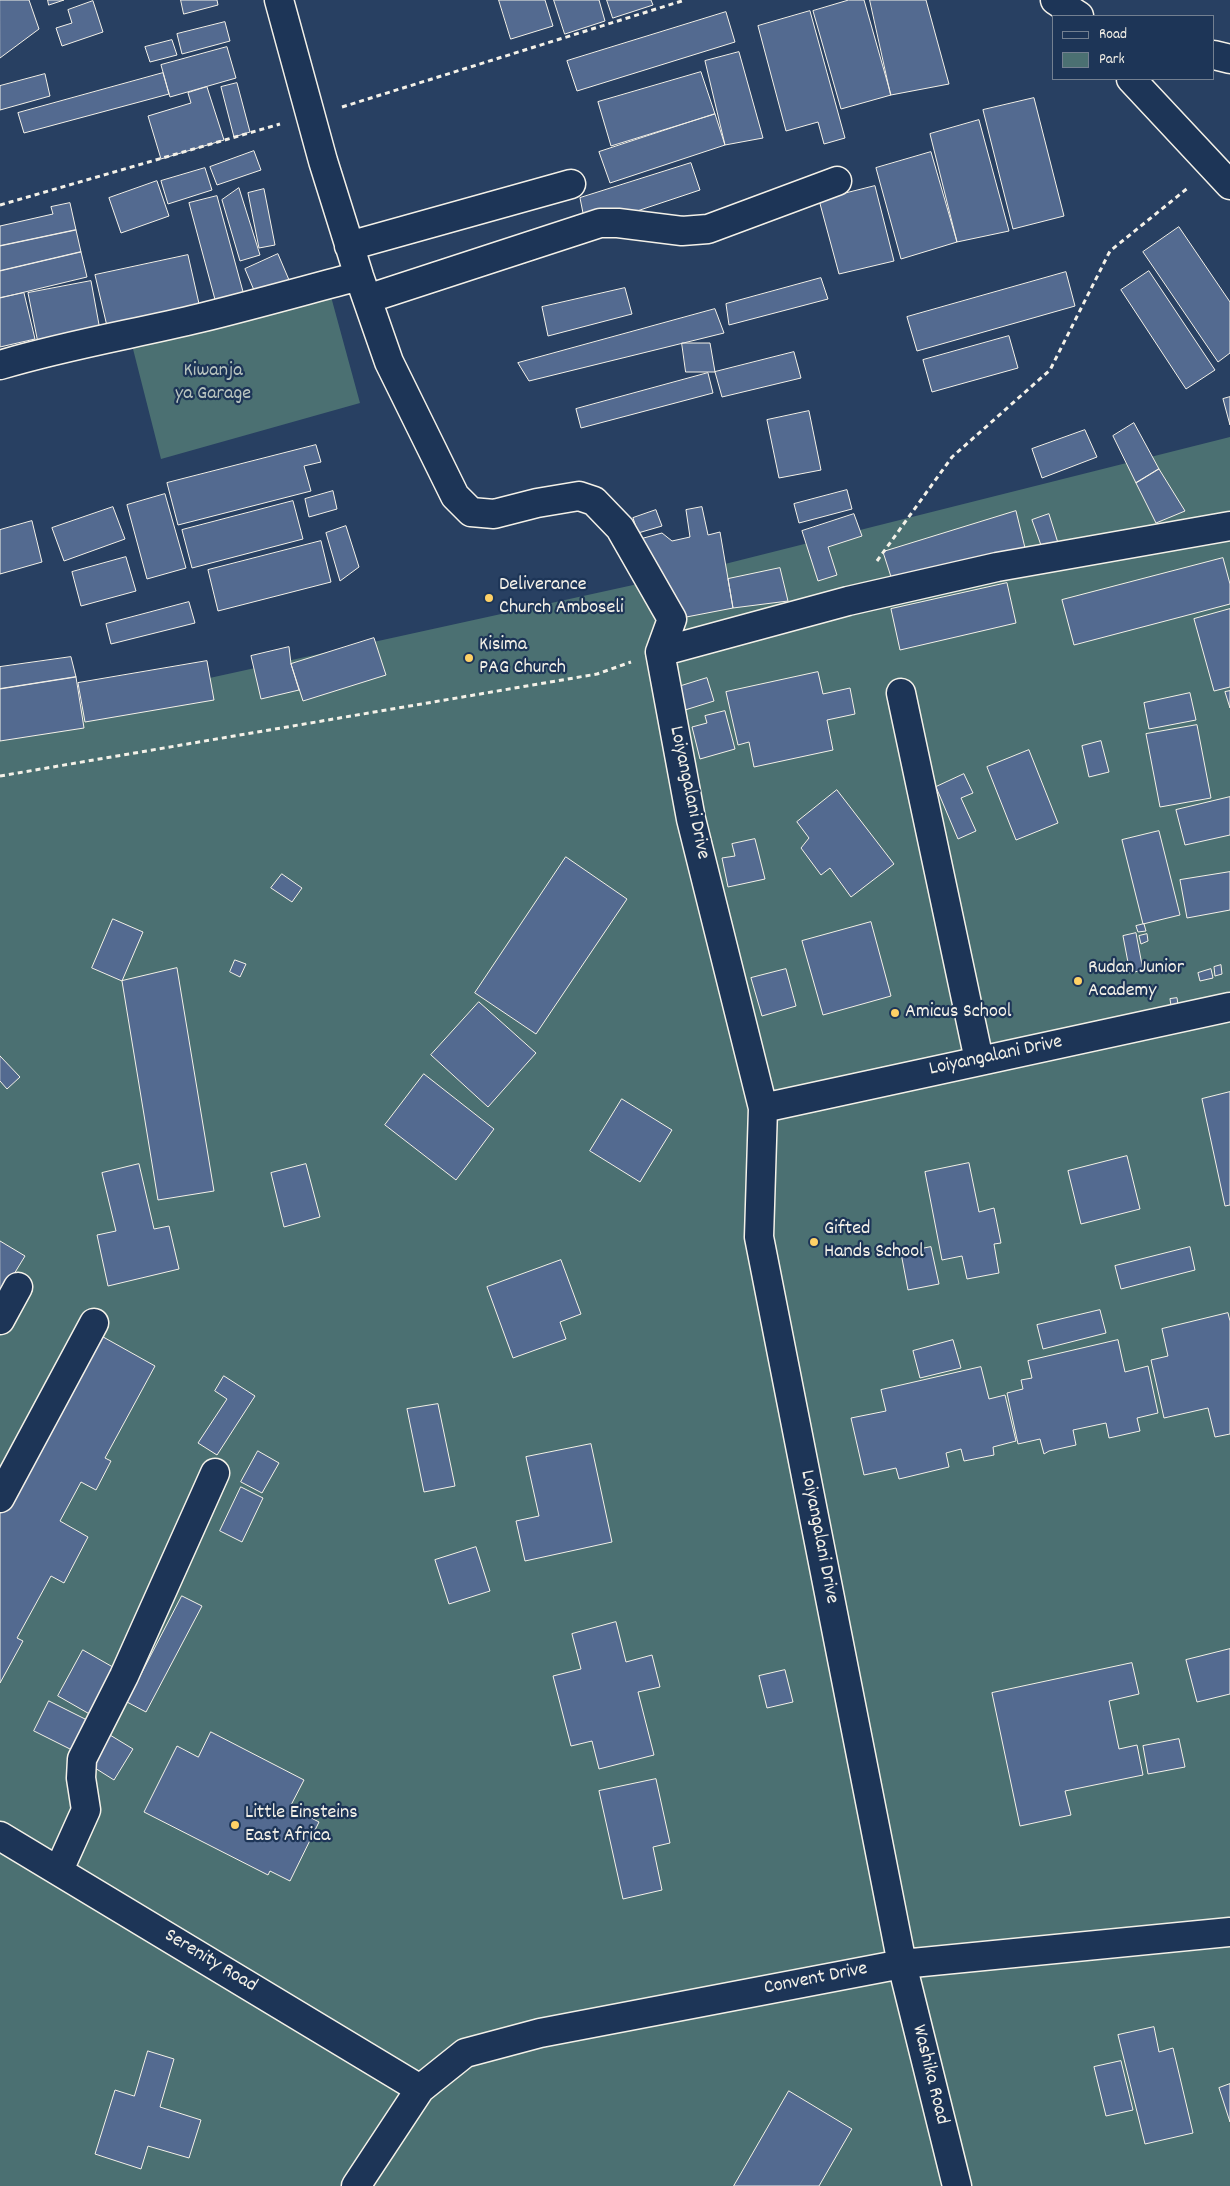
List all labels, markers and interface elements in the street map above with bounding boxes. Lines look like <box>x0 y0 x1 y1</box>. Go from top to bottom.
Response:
legend <box>1052 15 1215 80</box>
text: Road <box>1099 24 1127 46</box>
text: Park <box>1099 49 1125 71</box>
park label: Kiwanja ya Garage <box>175 360 251 407</box>
place label: Deliverance Church Amboseli <box>499 574 624 621</box>
marker: Deliverance Church Amboseli <box>483 592 495 604</box>
place label: Kisima PAG Church <box>479 634 566 681</box>
marker: Kisima PAG Church <box>463 652 475 664</box>
street label: Loiyangalani Drive <box>662 724 714 862</box>
place label: Rudan Junior Academy <box>1088 957 1184 1004</box>
marker: Rudan Junior Academy <box>1072 975 1084 987</box>
place label: Amicus School <box>905 1001 1012 1025</box>
marker: Amicus School <box>889 1007 901 1019</box>
street label: Loiyangalani Drive <box>927 1031 1065 1083</box>
place label: Gifted Hands School <box>824 1218 924 1265</box>
marker: Gifted Hands School <box>808 1236 820 1248</box>
street label: Loiyangalani Drive <box>793 1468 843 1606</box>
place label: Little Einsteins East Africa <box>245 1802 358 1849</box>
marker: Little Einsteins East Africa <box>229 1819 241 1831</box>
street label: Serenity Road <box>159 1925 261 1999</box>
street label: Convent Drive <box>762 1958 870 2002</box>
street label: Washika Road <box>905 2023 953 2127</box>

